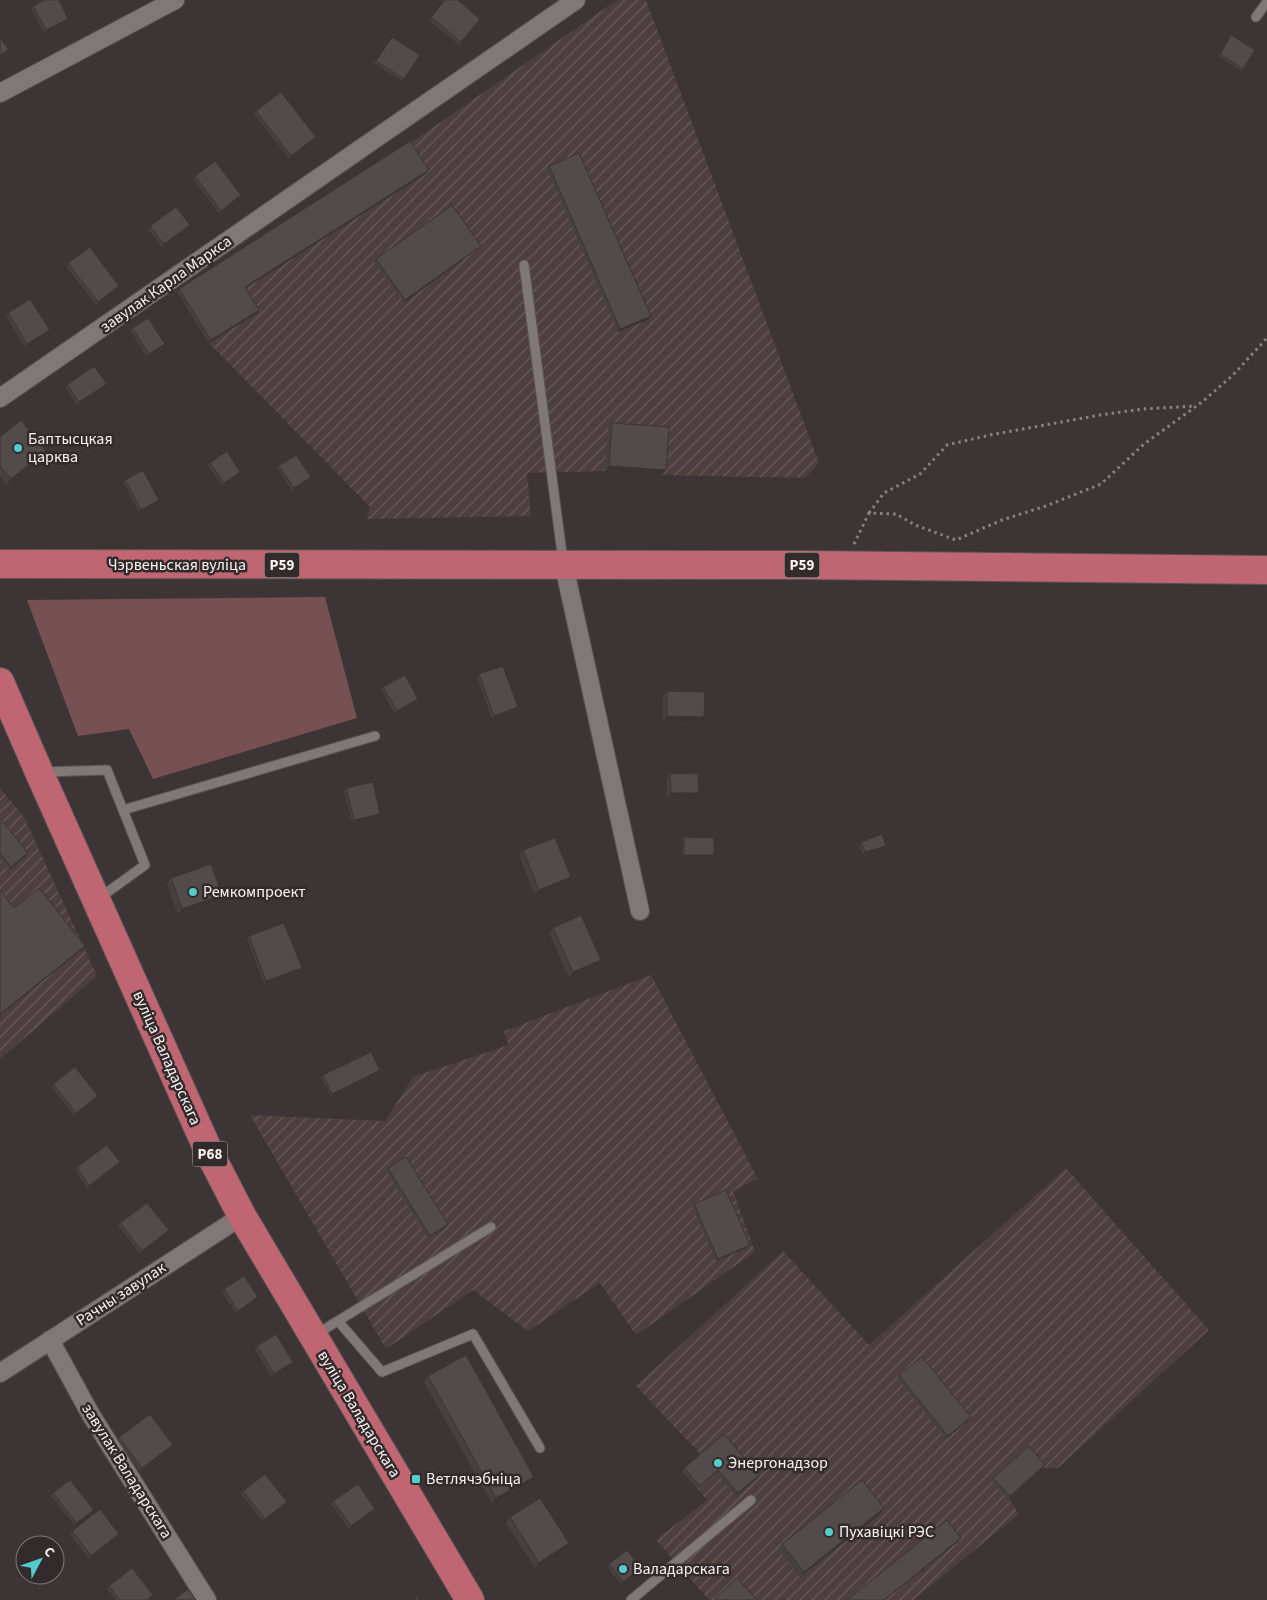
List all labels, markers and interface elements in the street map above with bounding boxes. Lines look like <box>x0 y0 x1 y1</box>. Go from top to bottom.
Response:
street label: завулак Карла Маркса <box>96 230 236 338</box>
place label: Баптысцкая царква <box>28 428 113 468</box>
marker: Баптысцкая царква <box>12 442 24 454</box>
road number: Р59 <box>264 552 300 578</box>
road number: Р59 <box>784 552 820 578</box>
street label: Чэрвеньская вуліца <box>108 554 246 576</box>
place label: Ремкомпроект <box>203 881 306 903</box>
marker: Ремкомпроект <box>187 886 199 898</box>
street label: вуліца Валадарскага <box>127 987 207 1129</box>
road number: Р68 <box>192 1142 228 1166</box>
street label: Рачны завулак <box>72 1257 170 1331</box>
street label: вуліца Валадарскага <box>312 1346 406 1482</box>
street label: завулак Валадарскага <box>77 1399 177 1543</box>
place label: Энергонадзор <box>728 1452 828 1474</box>
marker: Энергонадзор <box>712 1457 724 1469</box>
place label: Ветлячэбніца <box>426 1468 521 1490</box>
marker: Ветлячэбніца <box>410 1473 422 1485</box>
place label: Пухавіцкі РЭС <box>839 1521 934 1543</box>
marker: Пухавіцкі РЭС <box>823 1526 835 1538</box>
north arrow <box>15 1535 65 1585</box>
text: С <box>39 1542 59 1562</box>
place label: Валадарскага <box>633 1558 730 1580</box>
marker: Валадарскага <box>617 1563 629 1575</box>

